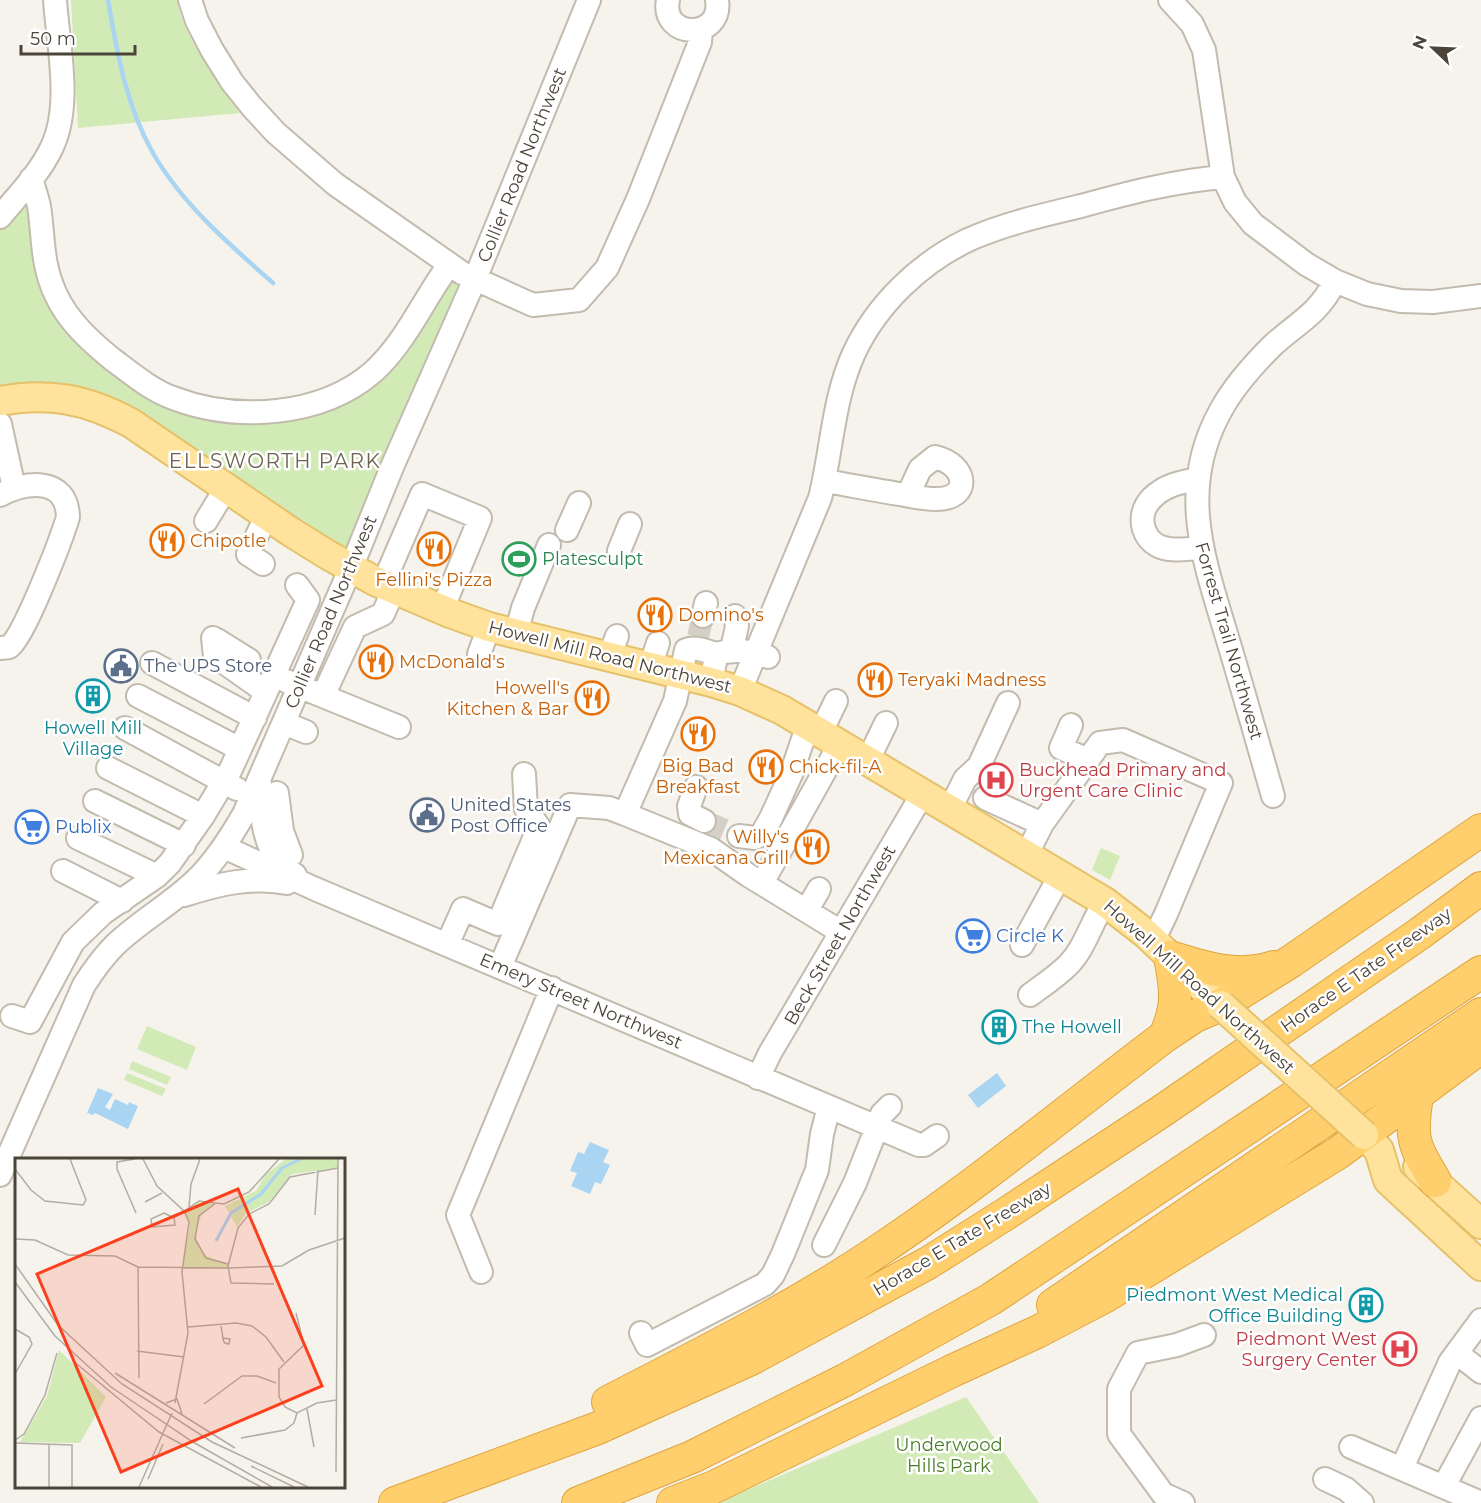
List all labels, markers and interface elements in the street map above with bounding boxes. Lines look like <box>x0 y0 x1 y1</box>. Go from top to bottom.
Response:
scale bar <box>21 18 135 56</box>
north arrow <box>1403 18 1463 78</box>
text: 50 m <box>30 28 76 50</box>
text: N <box>1408 33 1431 52</box>
street label: Collier Road Northwest <box>473 64 571 266</box>
district label: ELLSWORTH PARK <box>169 449 381 473</box>
street label: Collier Road Northwest <box>280 512 382 712</box>
restaurant icon: Chipotle <box>149 523 185 559</box>
place label: Chipotle <box>190 530 266 552</box>
restaurant icon: Fellini's Pizza <box>416 531 452 567</box>
street label: Forrest Trail Northwest <box>1190 539 1268 743</box>
sports icon: Platesculpt <box>501 541 537 577</box>
place label: Platesculpt <box>542 548 644 570</box>
place label: Fellini's Pizza <box>375 569 493 591</box>
restaurant icon: Domino's <box>637 597 673 633</box>
place label: Domino's <box>678 604 764 626</box>
street label: Howell Mill Road Northwest <box>486 616 734 698</box>
restaurant icon: McDonald's <box>358 644 394 680</box>
public building icon: The UPS Store <box>103 648 139 684</box>
place label: McDonald's <box>399 651 505 673</box>
place label: The UPS Store <box>144 655 272 677</box>
restaurant icon: Teryaki Madness <box>857 662 893 698</box>
place label: Teryaki Madness <box>898 669 1046 691</box>
place label: Howell's Kitchen & Bar <box>446 677 569 720</box>
building icon: Howell Mill Village <box>75 678 111 714</box>
restaurant icon: Howell's Kitchen & Bar <box>574 680 610 716</box>
restaurant icon: Big Bad Breakfast <box>680 716 716 752</box>
place label: Howell Mill Village <box>44 717 142 760</box>
restaurant icon: Chick-fil-A <box>748 749 784 785</box>
place label: Big Bad Breakfast <box>655 755 741 798</box>
place label: Chick-fil-A <box>789 756 882 778</box>
place label: Buckhead Primary and Urgent Care Clinic <box>1019 759 1226 802</box>
hospital icon: Buckhead Primary and Urgent Care Clinic <box>978 762 1014 798</box>
place label: United States Post Office <box>450 794 571 837</box>
public building icon: United States Post Office <box>409 797 445 833</box>
supermarket icon: Publix <box>14 809 50 845</box>
place label: Publix <box>55 816 112 838</box>
place label: Willy's Mexicana Grill <box>663 826 789 869</box>
restaurant icon: Willy's Mexicana Grill <box>794 829 830 865</box>
street label: Beck Street Northwest <box>779 841 901 1029</box>
street label: Howell Mill Road Northwest <box>1099 895 1299 1079</box>
street label: Horace E Tate Freeway <box>1276 902 1456 1037</box>
supermarket icon: Circle K <box>955 918 991 954</box>
place label: Circle K <box>996 925 1064 947</box>
street label: Emery Street Northwest <box>476 948 686 1054</box>
building icon: The Howell <box>981 1009 1017 1045</box>
place label: The Howell <box>1022 1016 1122 1038</box>
inset map <box>15 1158 345 1488</box>
street label: Horace E Tate Freeway <box>869 1177 1055 1301</box>
place label: Piedmont West Medical Office Building <box>1126 1284 1343 1327</box>
building icon: Piedmont West Medical Office Building <box>1348 1287 1384 1323</box>
place label: Piedmont West Surgery Center <box>1236 1328 1377 1371</box>
hospital icon: Piedmont West Surgery Center <box>1382 1331 1418 1367</box>
park label: Underwood Hills Park <box>895 1434 1003 1477</box>

